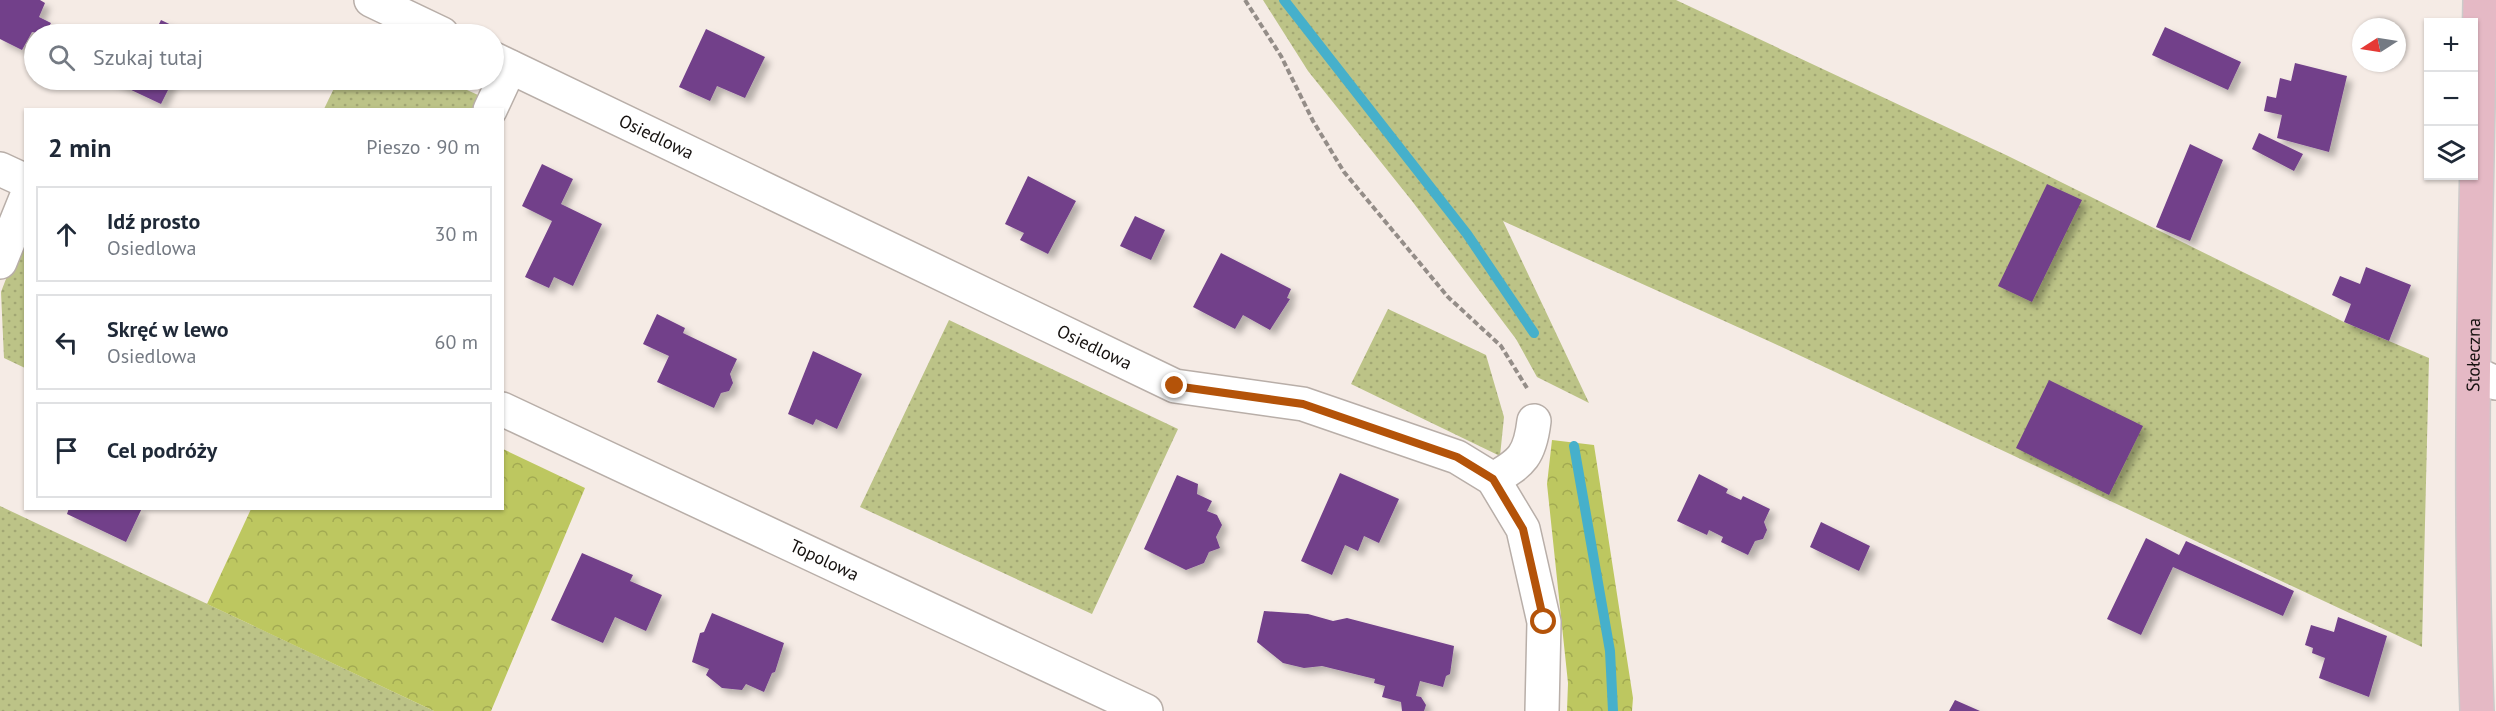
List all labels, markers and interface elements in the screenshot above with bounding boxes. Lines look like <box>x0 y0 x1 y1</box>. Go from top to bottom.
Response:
north arrow <box>2352 18 2406 72</box>
map controls <box>2424 18 2478 180</box>
button: + <box>2424 18 2478 72</box>
search box <box>24 24 504 90</box>
icon: search <box>45 41 78 74</box>
text: Szukaj tutaj <box>93 43 203 71</box>
button: − <box>2424 72 2478 126</box>
street label: Osiedlowa <box>615 109 698 164</box>
button: layers <box>2424 126 2478 180</box>
text: 2 min <box>48 131 111 164</box>
text: Pieszo · 90 m <box>366 134 480 160</box>
text: Idź prosto <box>107 207 200 235</box>
icon: ahead <box>50 218 83 251</box>
text: 30 m <box>435 221 478 247</box>
text: Osiedlowa <box>107 235 196 261</box>
text: Skręć w lewo <box>107 315 228 343</box>
street label: Stołeczna <box>2461 318 2485 392</box>
street label: Osiedlowa <box>1053 319 1136 375</box>
icon: left <box>50 326 83 359</box>
text: 60 m <box>435 329 478 355</box>
text: Osiedlowa <box>107 343 196 369</box>
route end <box>1161 372 1187 398</box>
icon: arrive <box>50 434 83 467</box>
text: Cel podróży <box>107 436 217 464</box>
street label: Topolowa <box>786 534 863 586</box>
route start <box>1530 608 1556 634</box>

